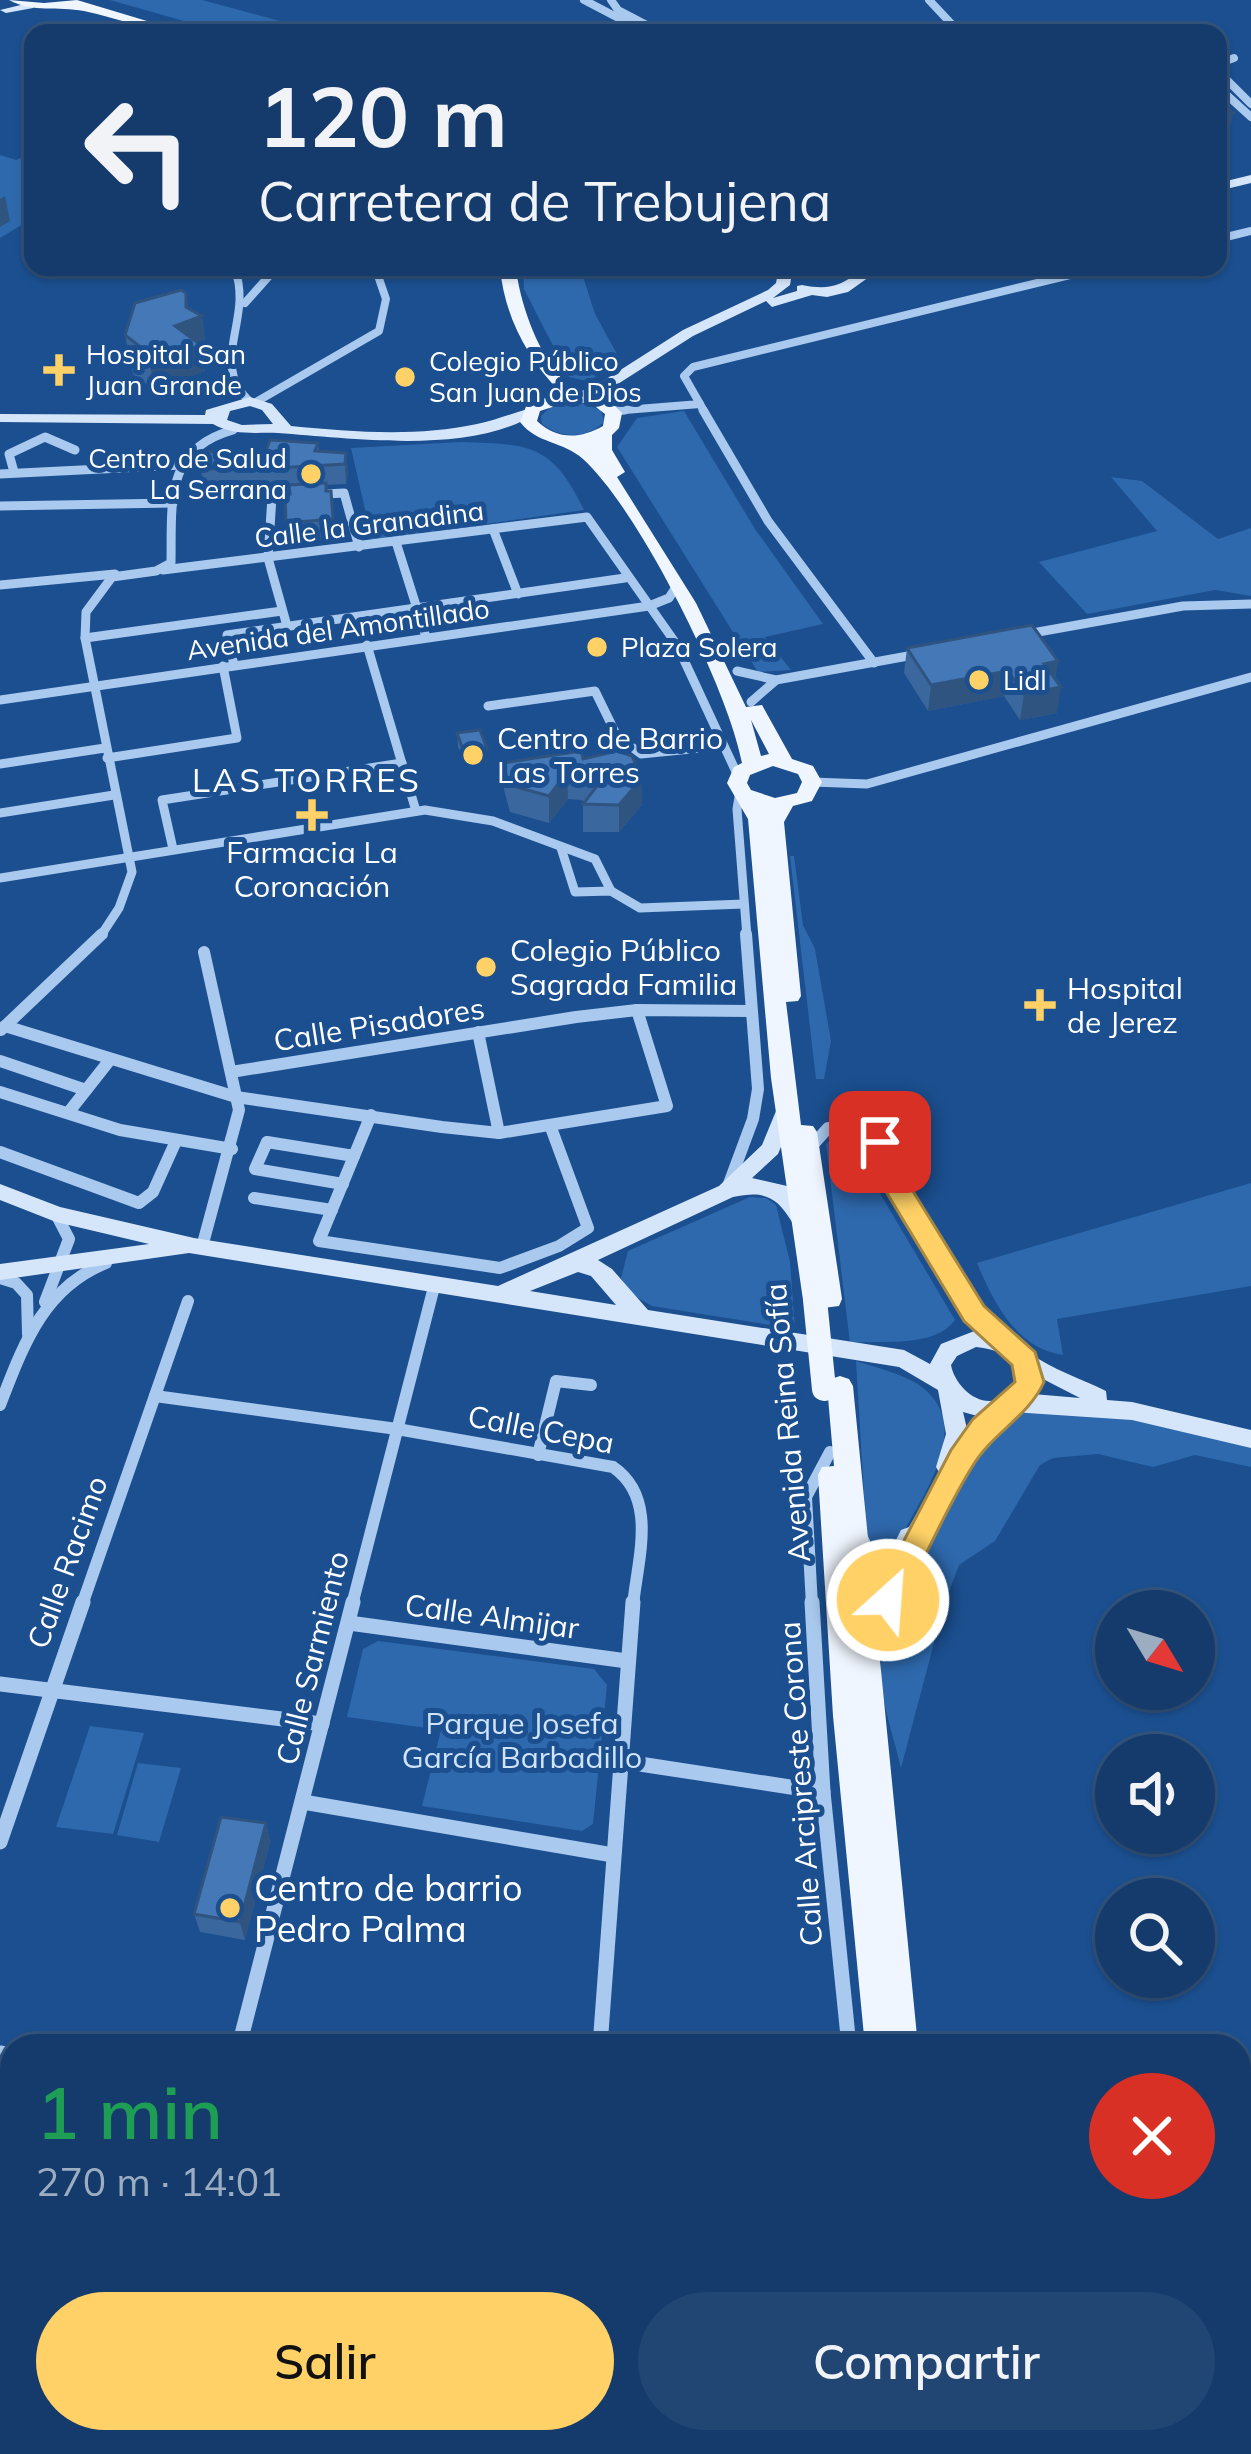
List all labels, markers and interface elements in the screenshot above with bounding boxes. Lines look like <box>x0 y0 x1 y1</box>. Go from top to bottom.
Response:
text: 120 m <box>258 63 508 168</box>
icon: left <box>60 72 216 228</box>
text: Carretera de Trebujena <box>258 167 831 235</box>
place label: Hospital San Juan Grande <box>86 337 246 402</box>
place label: Colegio Público San Juan de Dios <box>429 344 642 409</box>
marker: Hospital San Juan Grande <box>43 354 75 386</box>
marker: Colegio Público San Juan de Dios <box>392 364 418 390</box>
place label: Centro de Salud La Serrana <box>88 441 287 506</box>
marker: Centro de Salud La Serrana <box>298 461 324 487</box>
street label: Calle la Granadina <box>252 493 486 555</box>
street label: Avenida del Amontillado <box>184 591 492 667</box>
place label: Plaza Solera <box>621 630 778 664</box>
marker: Plaza Solera <box>584 634 610 660</box>
place label: Lidl <box>1003 663 1047 697</box>
marker: Lidl <box>966 667 992 693</box>
place label: Centro de Barrio Las Torres <box>497 719 723 791</box>
marker: Centro de Barrio Las Torres <box>460 742 486 768</box>
district label: LAS TORRES <box>192 759 422 800</box>
marker: Farmacia La Coronación <box>299 802 325 828</box>
place label: Farmacia La Coronación <box>226 833 398 905</box>
place label: Colegio Público Sagrada Familia <box>510 931 737 1003</box>
marker: Colegio Público Sagrada Familia <box>473 954 499 980</box>
place label: Hospital de Jerez <box>1067 969 1183 1041</box>
street label: Calle Pisadores <box>271 989 487 1059</box>
marker: Hospital de Jerez <box>1024 989 1056 1021</box>
pin <box>829 1091 931 1193</box>
icon: arrive <box>847 1109 913 1175</box>
street label: Avenida Reina Sofía <box>756 1282 818 1564</box>
street label: Calle Cepa <box>465 1396 617 1462</box>
street label: Calle Racimo <box>18 1471 116 1653</box>
position arrow <box>825 1537 951 1663</box>
street label: Calle Sarmiento <box>267 1547 357 1769</box>
street label: Calle Almijar <box>403 1585 581 1647</box>
north arrow <box>1095 1590 1215 1710</box>
map controls <box>1095 1590 1215 1998</box>
street label: Calle Arcipreste Corona <box>770 1620 830 1948</box>
park label: Parque Josefa García Barbadillo <box>402 1704 642 1776</box>
button: sound <box>1095 1734 1215 1854</box>
place label: Centro de barrio Pedro Palma <box>254 1865 522 1951</box>
button: search <box>1095 1878 1215 1998</box>
marker: Centro de barrio Pedro Palma <box>217 1895 243 1921</box>
text: 1 min <box>36 2067 223 2157</box>
button: close <box>1089 2073 1215 2199</box>
text: 270 m · 14:01 <box>36 2157 282 2206</box>
button: Salir <box>36 2292 614 2430</box>
button: Compartir <box>638 2292 1215 2430</box>

